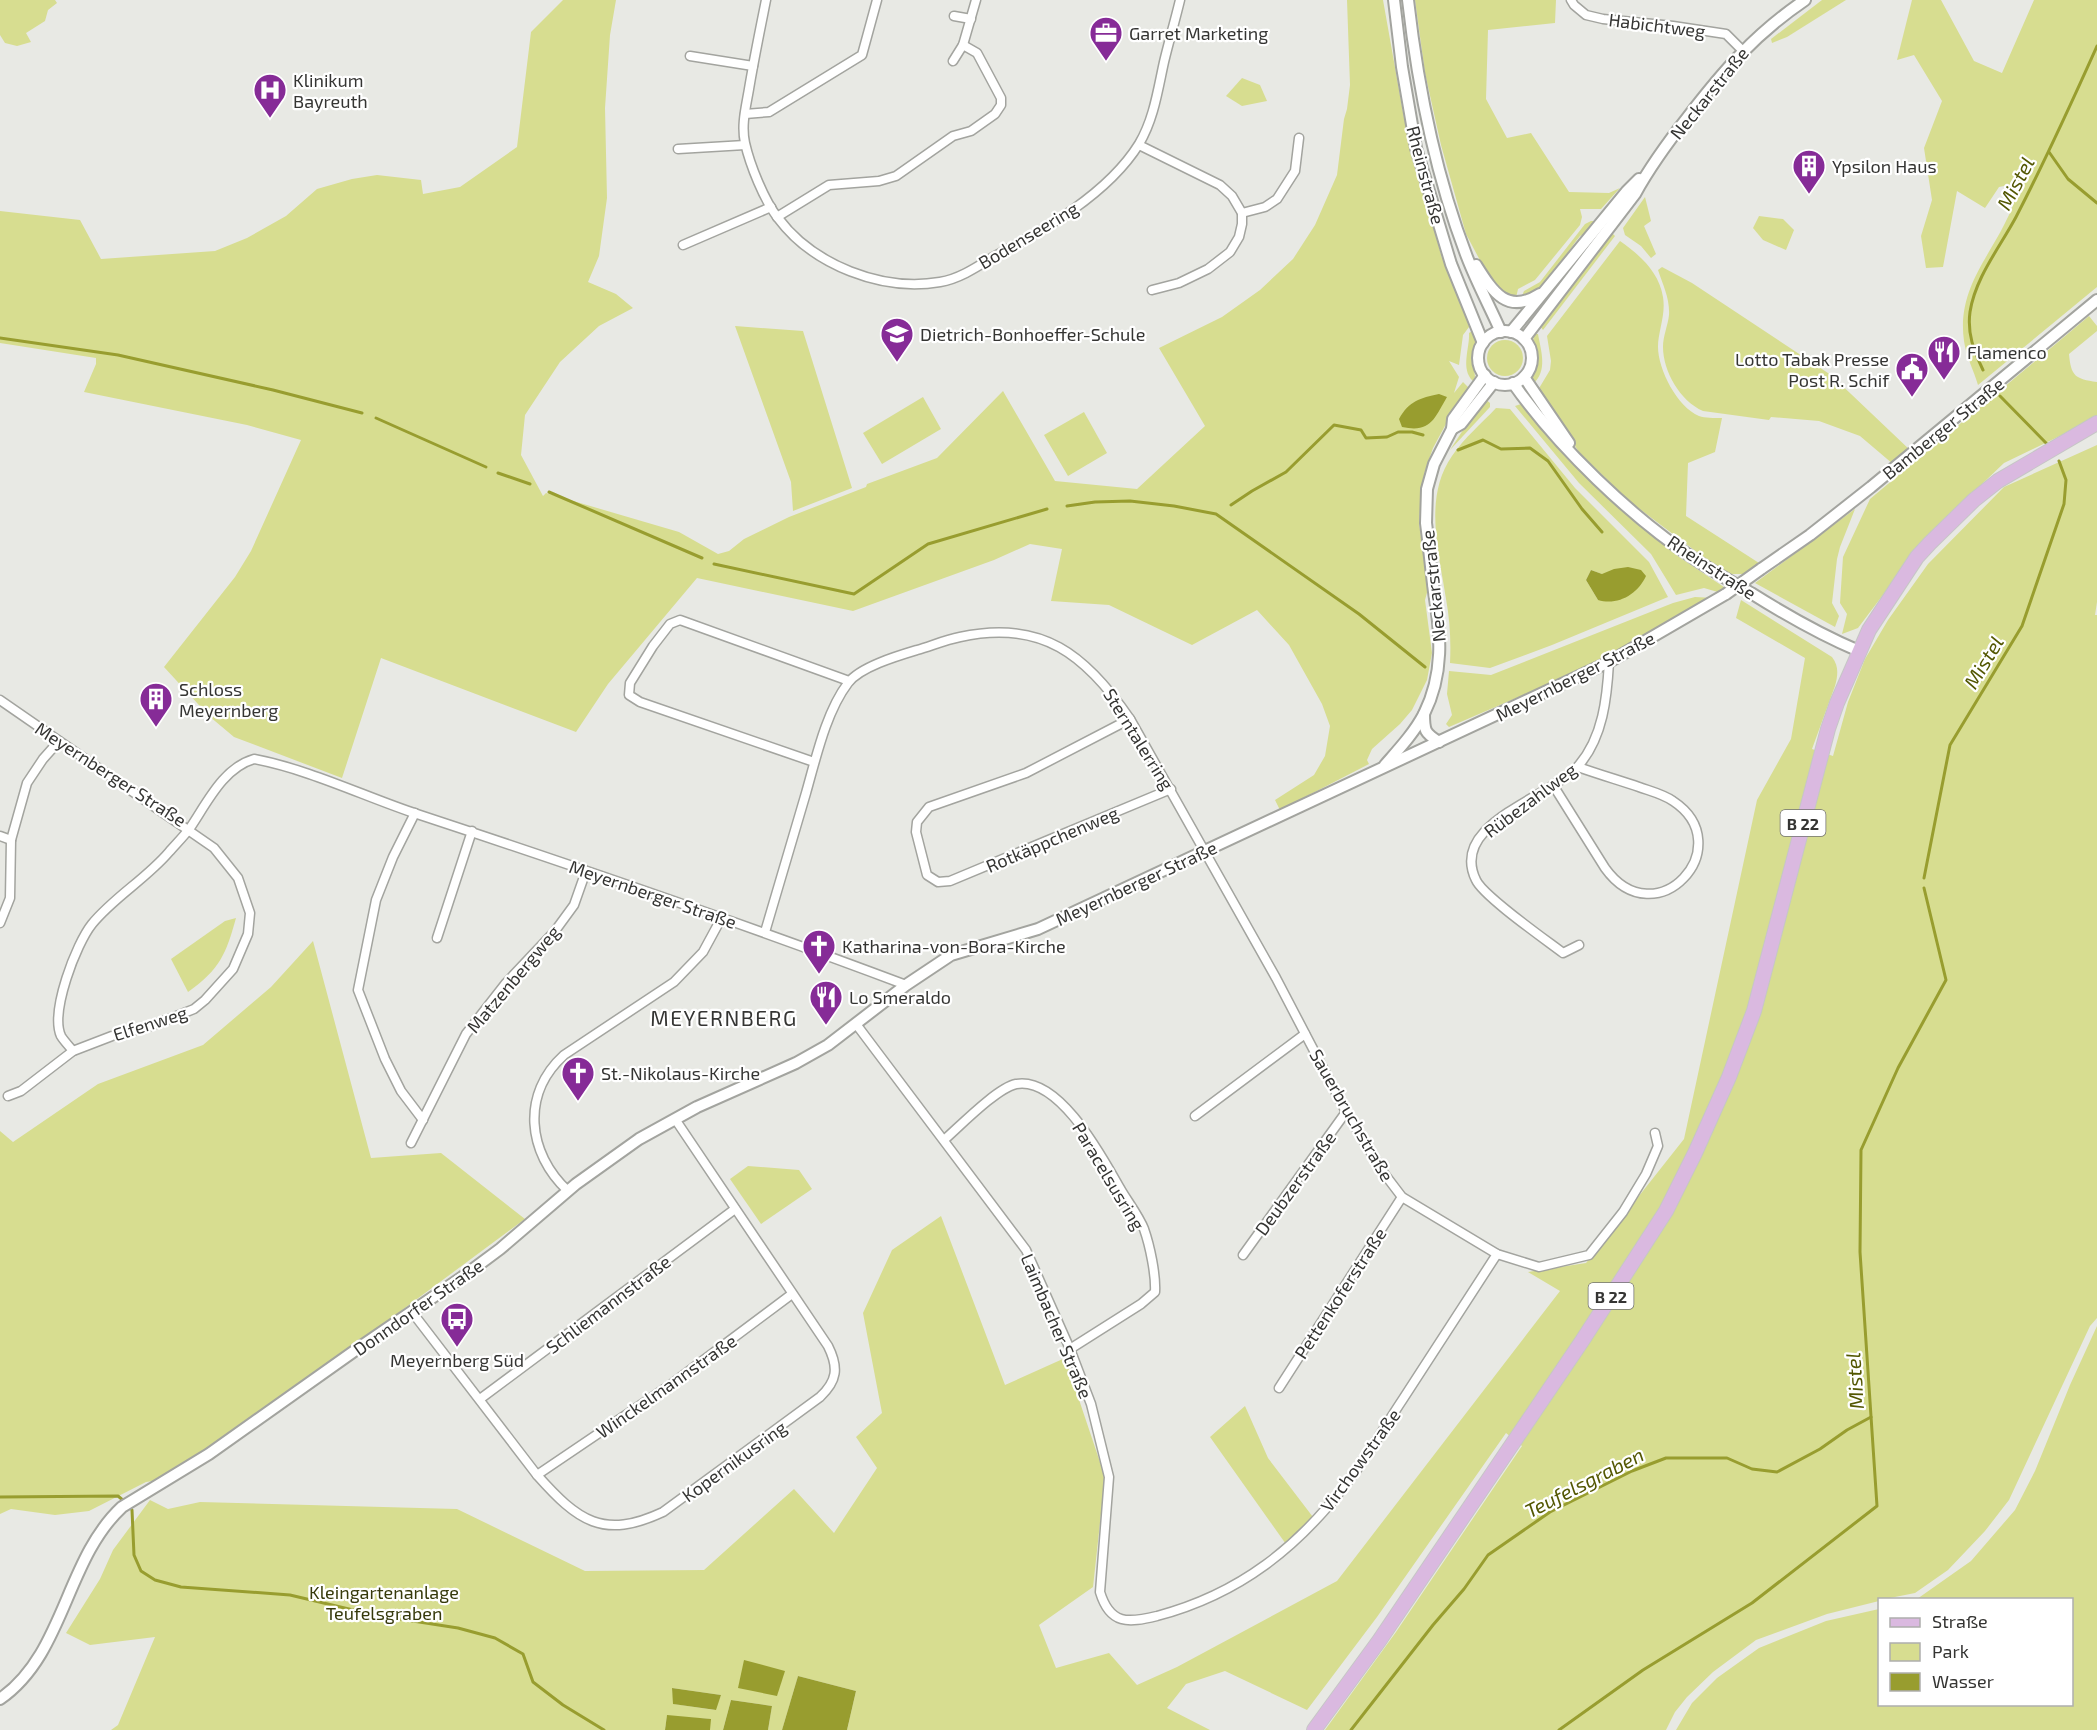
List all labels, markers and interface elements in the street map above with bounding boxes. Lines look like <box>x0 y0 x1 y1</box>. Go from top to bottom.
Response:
street label: Habichtweg <box>1607 8 1707 42</box>
office icon: Garret Marketing <box>1088 15 1124 62</box>
place label: Garret Marketing <box>1129 22 1268 44</box>
street label: Neckarstraße <box>1665 42 1753 144</box>
place label: Klinikum Bayreuth <box>293 69 368 112</box>
hospital icon: Klinikum Bayreuth <box>252 72 288 119</box>
street label: Rheinstraße <box>1402 123 1450 227</box>
building icon: Ypsilon Haus <box>1791 148 1827 195</box>
water label: Mistel <box>1991 152 2039 214</box>
place label: Ypsilon Haus <box>1832 155 1937 177</box>
street label: Bodenseering <box>974 197 1082 273</box>
school or university icon: Dietrich-Bonhoeffer-Schule <box>879 316 915 363</box>
place label: Dietrich-Bonhoeffer-Schule <box>920 323 1145 345</box>
restaurant icon: Flamenco <box>1926 334 1962 381</box>
place label: Flamenco <box>1967 341 2047 363</box>
place label: Lotto Tabak Presse Post R. Schif <box>1735 348 1890 391</box>
public building icon: Lotto Tabak Presse Post R. Schif <box>1894 351 1930 398</box>
street label: Bamberger Straße <box>1878 372 2008 484</box>
street label: Neckarstraße <box>1416 529 1450 643</box>
street label: Rheinstraße <box>1664 530 1760 604</box>
street label: Meyernberger Straße <box>1492 626 1658 726</box>
water label: Mistel <box>1958 632 2008 692</box>
place label: Schloss Meyernberg <box>179 678 278 721</box>
building icon: Schloss Meyernberg <box>138 681 174 728</box>
street label: Sterntalerring <box>1099 684 1179 794</box>
street label: Meyernberger Straße <box>31 717 191 831</box>
street label: Rübezahlweg <box>1479 758 1581 842</box>
street label: Rotkäppchenweg <box>982 801 1122 877</box>
road number: B 22 <box>1780 810 1826 836</box>
street label: Meyernberger Straße <box>1052 836 1220 930</box>
street label: Meyernberger Straße <box>566 855 740 933</box>
street label: Matzenbergweg <box>462 921 564 1037</box>
church icon: Katharina-von-Bora-Kirche <box>801 928 837 975</box>
place label: Katharina-von-Bora-Kirche <box>842 935 1066 957</box>
restaurant icon: Lo Smeraldo <box>808 979 844 1026</box>
place label: Lo Smeraldo <box>849 986 951 1008</box>
street label: Elfenweg <box>110 1001 190 1045</box>
district label: MEYERNBERG <box>650 1005 798 1030</box>
street label: Sauerbruchstraße <box>1305 1045 1399 1185</box>
church icon: St.-Nikolaus-Kirche <box>560 1055 596 1102</box>
place label: St.-Nikolaus-Kirche <box>601 1062 760 1084</box>
street label: Paracelsusring <box>1068 1118 1150 1234</box>
street label: Deubzerstraße <box>1250 1127 1340 1239</box>
street label: Pettenkoferstraße <box>1289 1223 1391 1363</box>
street label: Schliemannstraße <box>541 1250 675 1358</box>
street label: Laimbacher Straße <box>1017 1250 1097 1402</box>
street label: Donndorfer Straße <box>349 1254 487 1360</box>
road number: B 22 <box>1588 1283 1634 1309</box>
bus stop icon: Meyernberg Süd <box>439 1301 475 1348</box>
street label: Winckelmannstraße <box>592 1329 740 1443</box>
place label: Meyernberg Süd <box>390 1349 524 1371</box>
water label: Mistel <box>1840 1352 1868 1410</box>
street label: Virchowstraße <box>1315 1404 1405 1516</box>
street label: Kopernikusring <box>678 1416 790 1506</box>
water label: Teufelsgraben <box>1521 1442 1647 1522</box>
park label: Kleingartenanlage Teufelsgraben <box>309 1581 459 1624</box>
legend <box>1878 1598 2073 1706</box>
text: Straße <box>1932 1610 1988 1632</box>
text: Park <box>1932 1640 1969 1662</box>
text: Wasser <box>1932 1670 1994 1692</box>

